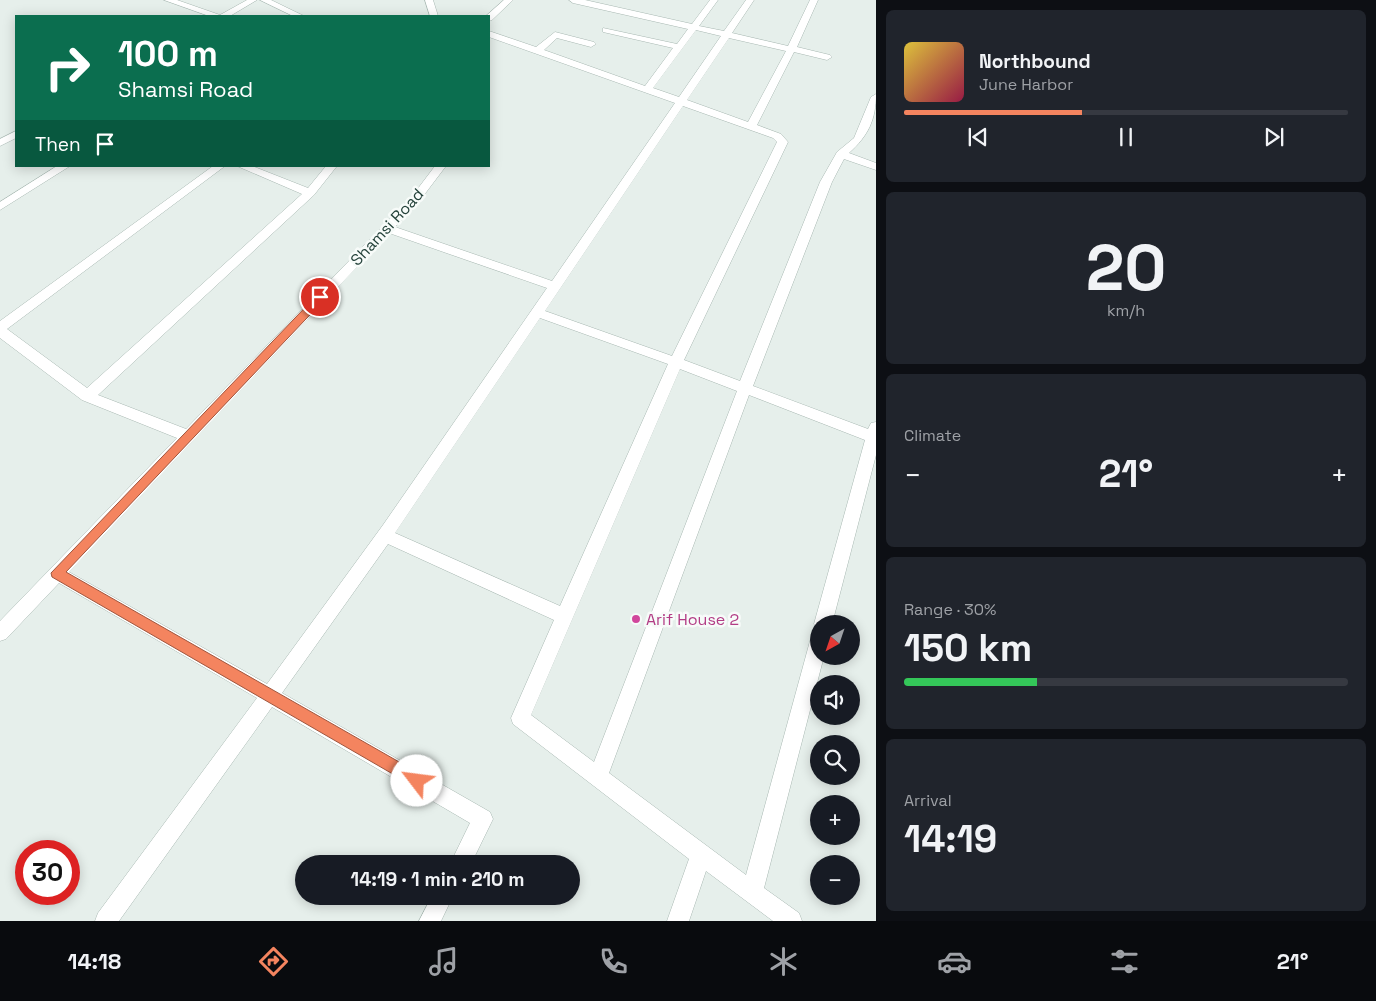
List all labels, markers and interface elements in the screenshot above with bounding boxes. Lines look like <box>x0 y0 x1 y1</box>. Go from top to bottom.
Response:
text: 100 m <box>118 32 218 76</box>
icon: right <box>35 35 100 100</box>
text: Northbound <box>979 49 1091 74</box>
text: June Harbor <box>979 74 1073 95</box>
text: Shamsi Road <box>118 75 253 103</box>
icon: previous <box>964 123 992 151</box>
icon: pause <box>1112 123 1140 151</box>
icon: next <box>1260 123 1288 151</box>
icon: arrive <box>91 130 119 158</box>
text: Then <box>35 132 81 157</box>
street label: Shamsi Road <box>346 184 428 270</box>
text: 20 <box>1086 226 1166 309</box>
pin <box>299 276 341 318</box>
icon: arrive <box>306 283 334 311</box>
text: km/h <box>1107 300 1145 321</box>
text: Climate <box>904 425 961 446</box>
text: 21° <box>1099 450 1153 498</box>
text: − <box>904 457 921 493</box>
text: + <box>1331 457 1348 493</box>
text: Range · 30% <box>904 599 996 620</box>
place label: Arif House 2 <box>646 609 739 630</box>
marker: Arif House 2 <box>630 613 642 625</box>
north arrow <box>810 615 860 665</box>
map controls <box>810 615 860 905</box>
text: 150 km <box>904 624 1032 672</box>
button: sound <box>810 675 860 725</box>
button: search <box>810 735 860 785</box>
position arrow <box>390 754 442 806</box>
text: Arrival <box>904 790 952 811</box>
button: + <box>810 795 860 845</box>
text: 14:19 <box>904 815 997 863</box>
speed limit sign: 30 <box>15 840 80 905</box>
button: − <box>810 855 860 905</box>
text: 14:19 · 1 min · 210 m <box>351 867 524 892</box>
icon: directions <box>256 944 291 979</box>
icon: music <box>426 944 461 979</box>
icon: phone <box>596 944 631 979</box>
icon: climate <box>766 944 801 979</box>
icon: car <box>937 944 972 979</box>
icon: filters <box>1107 944 1142 979</box>
text: 14:18 <box>68 947 121 975</box>
text: 21° <box>1277 947 1308 975</box>

